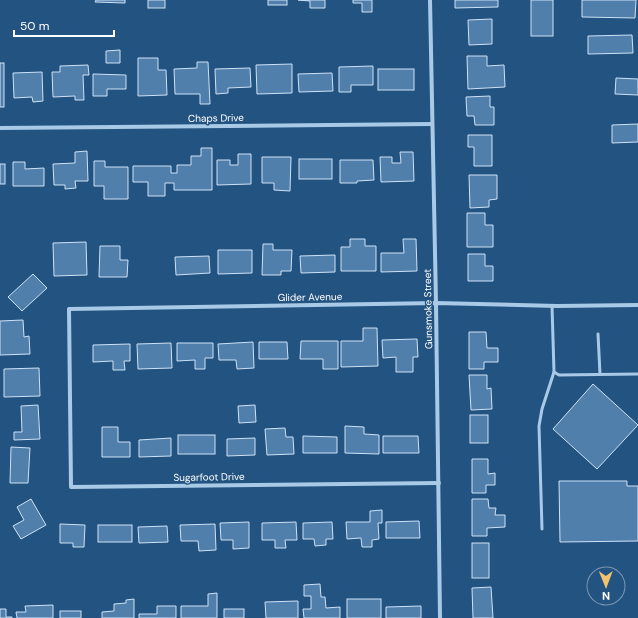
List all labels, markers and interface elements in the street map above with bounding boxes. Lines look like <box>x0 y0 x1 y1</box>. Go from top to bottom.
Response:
scale bar <box>14 12 114 38</box>
text: 50 m <box>20 18 49 34</box>
street label: Chaps Drive <box>188 111 244 125</box>
street label: Gunsmoke Street <box>421 269 435 349</box>
street label: Glider Avenue <box>278 290 343 304</box>
street label: Sugarfoot Drive <box>173 470 245 484</box>
north arrow <box>586 566 626 606</box>
text: N <box>602 589 610 603</box>

